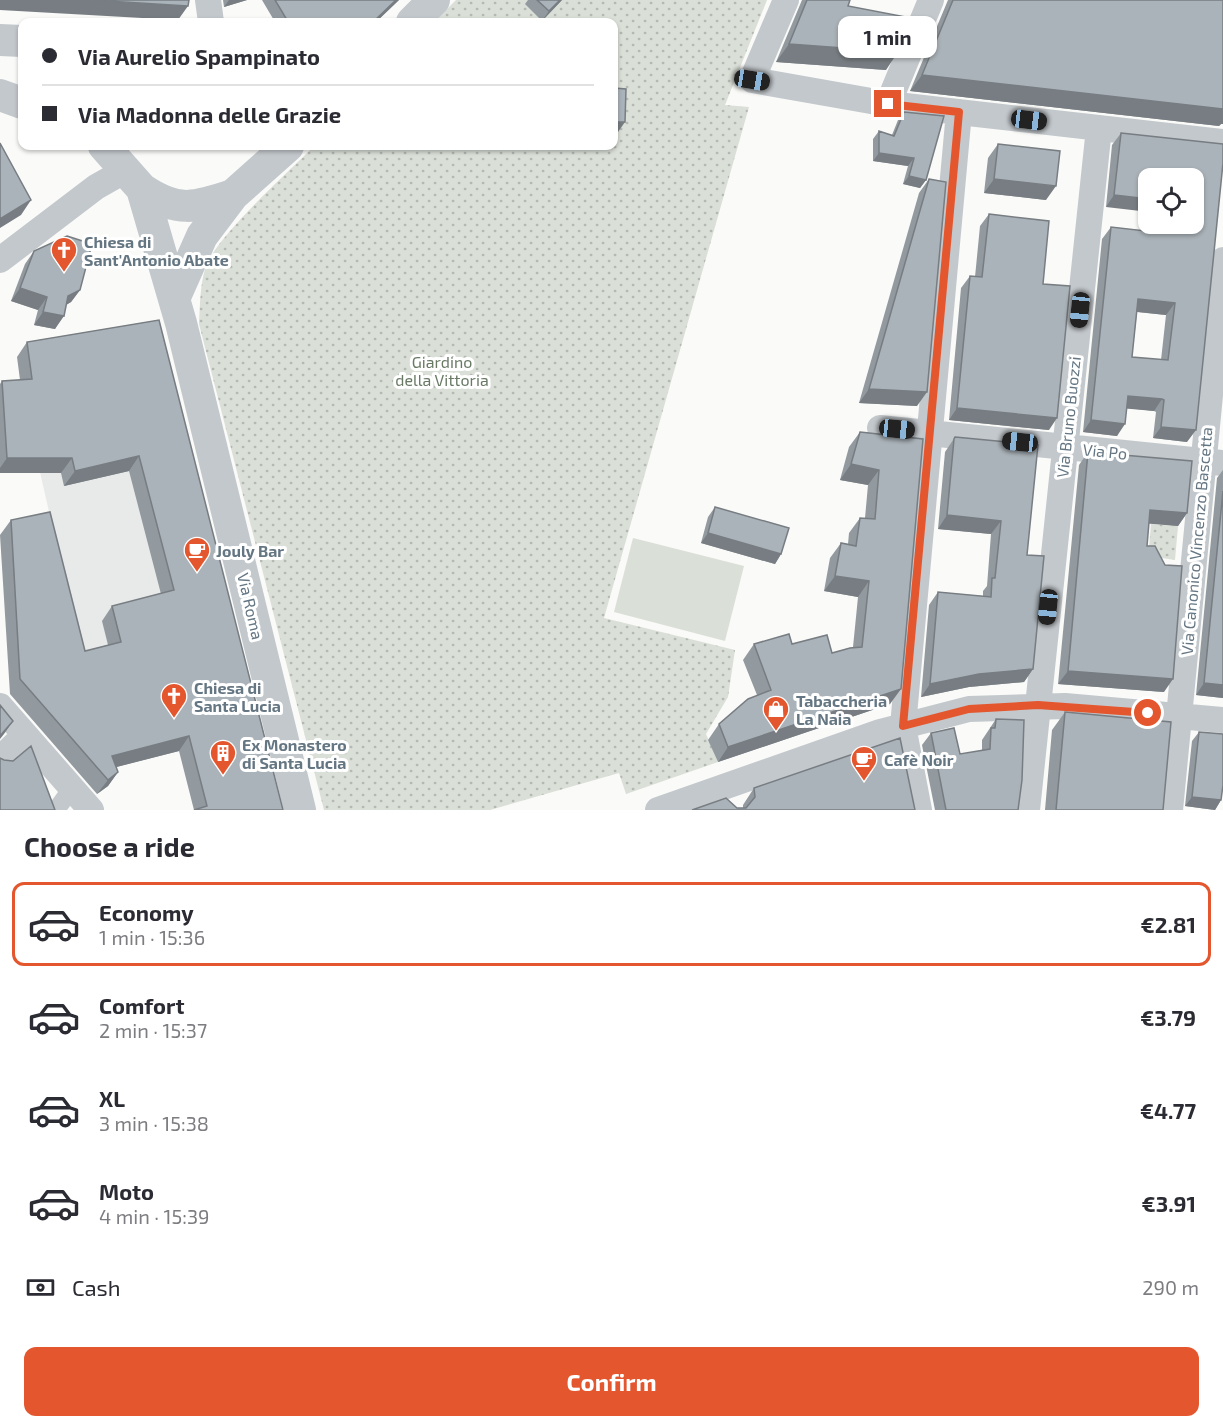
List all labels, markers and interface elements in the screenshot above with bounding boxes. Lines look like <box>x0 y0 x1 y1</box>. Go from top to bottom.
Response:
callout: 1 min <box>838 17 938 59</box>
text: 1 min <box>863 25 912 49</box>
text: Via Aurelio Spampinato <box>78 43 320 69</box>
car <box>733 68 771 92</box>
route end <box>874 90 901 117</box>
text: Via Madonna delle Grazie <box>78 101 341 127</box>
car <box>1010 109 1048 131</box>
map controls <box>1138 168 1204 234</box>
button: locate <box>1138 168 1204 234</box>
place label: Chiesa di Sant'Antonio Abate <box>84 232 229 269</box>
church icon: Chiesa di Sant'Antonio Abate <box>49 235 79 273</box>
car <box>1069 291 1091 329</box>
park label: Giardino della Vittoria <box>395 352 489 389</box>
street label: Via Bruno Buozzi <box>1052 355 1084 479</box>
car <box>878 418 916 440</box>
street label: Via Canonico Vincenzo Bascetta <box>1177 426 1215 656</box>
car <box>1001 431 1039 453</box>
street label: Via Po <box>1082 439 1128 463</box>
cafe icon: Jouly Bar <box>182 535 212 573</box>
place label: Jouly Bar <box>216 541 284 561</box>
street label: Via Roma <box>234 571 268 641</box>
car <box>1037 588 1059 626</box>
place label: Chiesa di Santa Lucia <box>194 678 281 715</box>
church icon: Chiesa di Santa Lucia <box>159 681 189 719</box>
place label: Tabaccheria La Naia <box>796 691 887 728</box>
shop icon: Tabaccheria La Naia <box>761 694 791 732</box>
route start <box>1134 699 1161 726</box>
place label: Ex Monastero di Santa Lucia <box>242 735 347 772</box>
building icon: Ex Monastero di Santa Lucia <box>208 738 238 776</box>
cafe icon: Cafè Noir <box>849 744 879 782</box>
place label: Cafè Noir <box>884 750 954 769</box>
text: Choose a ride <box>24 830 195 862</box>
icon: car <box>27 897 81 951</box>
text: Economy <box>99 899 194 925</box>
text: €2.81 <box>1141 911 1196 937</box>
text: 1 min · 15:36 <box>99 925 205 949</box>
icon: car <box>27 990 81 1044</box>
text: Comfort <box>99 992 184 1018</box>
text: €3.79 <box>1140 1004 1196 1030</box>
text: 2 min · 15:37 <box>99 1018 207 1042</box>
icon: car <box>27 1083 81 1137</box>
text: XL <box>99 1085 125 1111</box>
text: €4.77 <box>1140 1097 1196 1123</box>
text: 3 min · 15:38 <box>99 1111 209 1135</box>
icon: car <box>27 1176 81 1230</box>
text: Moto <box>99 1178 154 1204</box>
text: €3.91 <box>1142 1190 1196 1216</box>
text: 4 min · 15:39 <box>99 1204 209 1228</box>
icon: cash <box>24 1271 57 1304</box>
text: Cash <box>72 1274 121 1300</box>
text: 290 m <box>1142 1275 1199 1299</box>
button: Confirm <box>24 1347 1199 1416</box>

